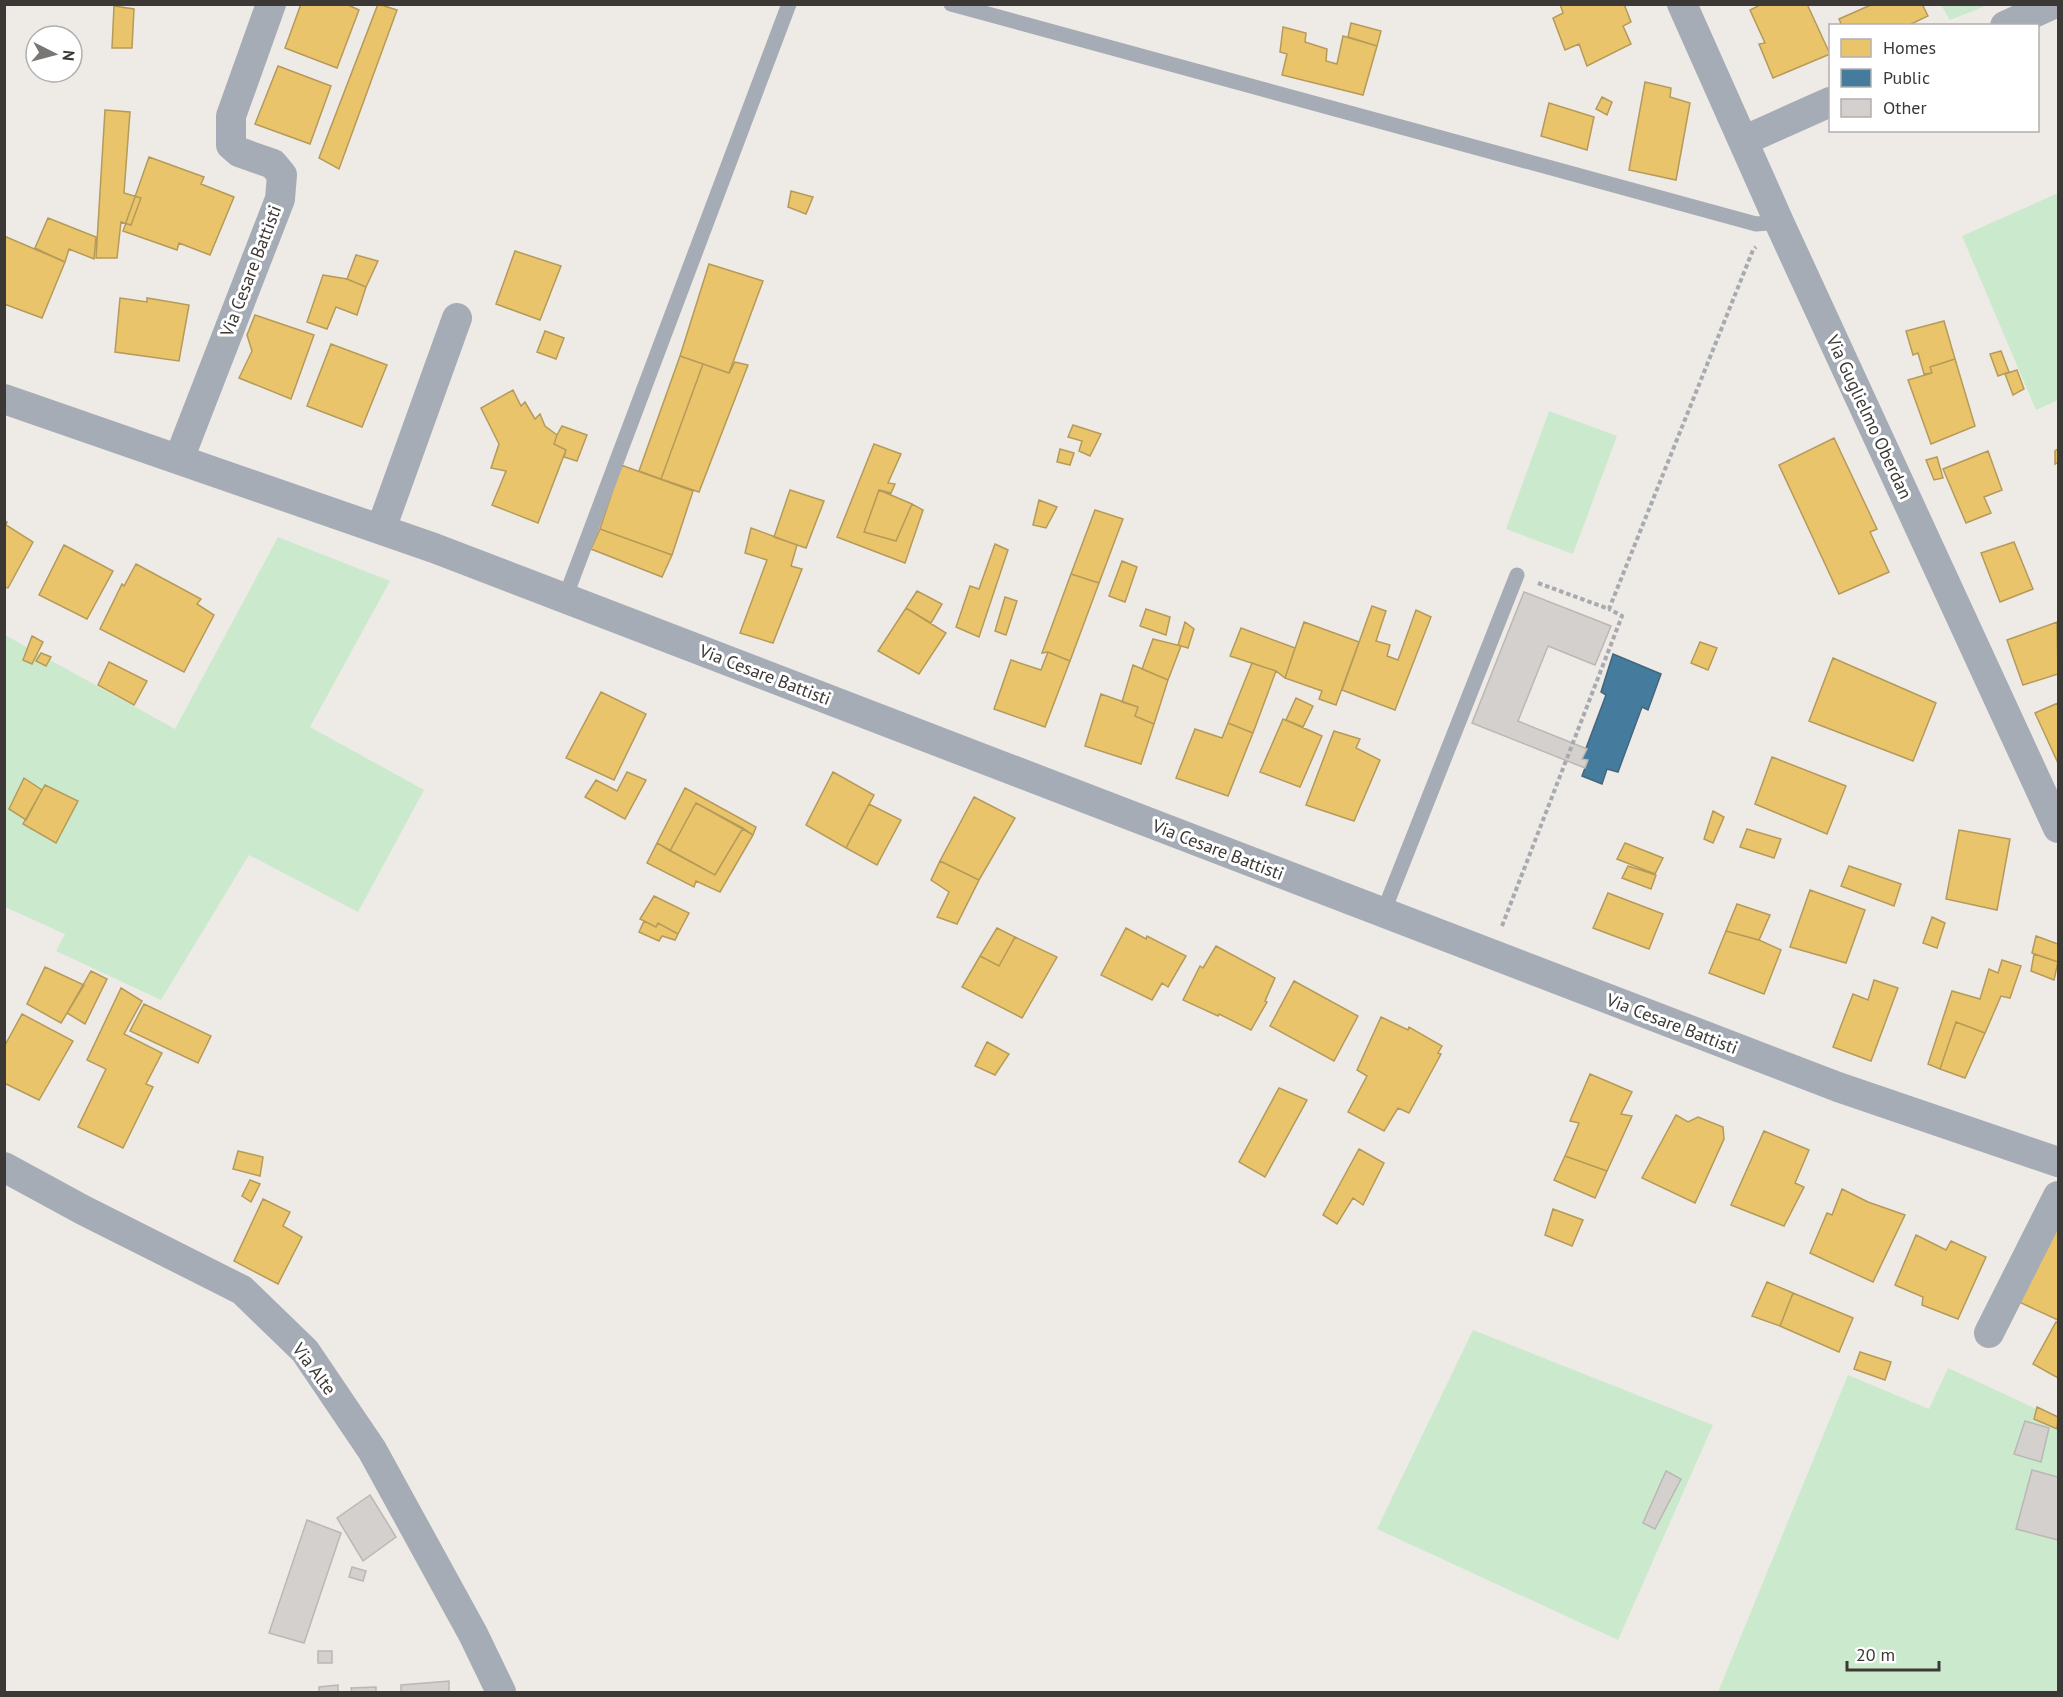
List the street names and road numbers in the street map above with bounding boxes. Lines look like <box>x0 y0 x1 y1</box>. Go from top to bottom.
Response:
street label: Via Cesare Battisti <box>215 202 286 341</box>
street label: Via Guglielmo Oberdan <box>1821 330 1918 503</box>
street label: Via Cesare Battisti <box>695 639 834 710</box>
street label: Via Cesare Battisti <box>1148 814 1287 885</box>
street label: Via Cesare Battisti <box>1602 988 1741 1059</box>
street label: Via Alte <box>287 1337 341 1399</box>

